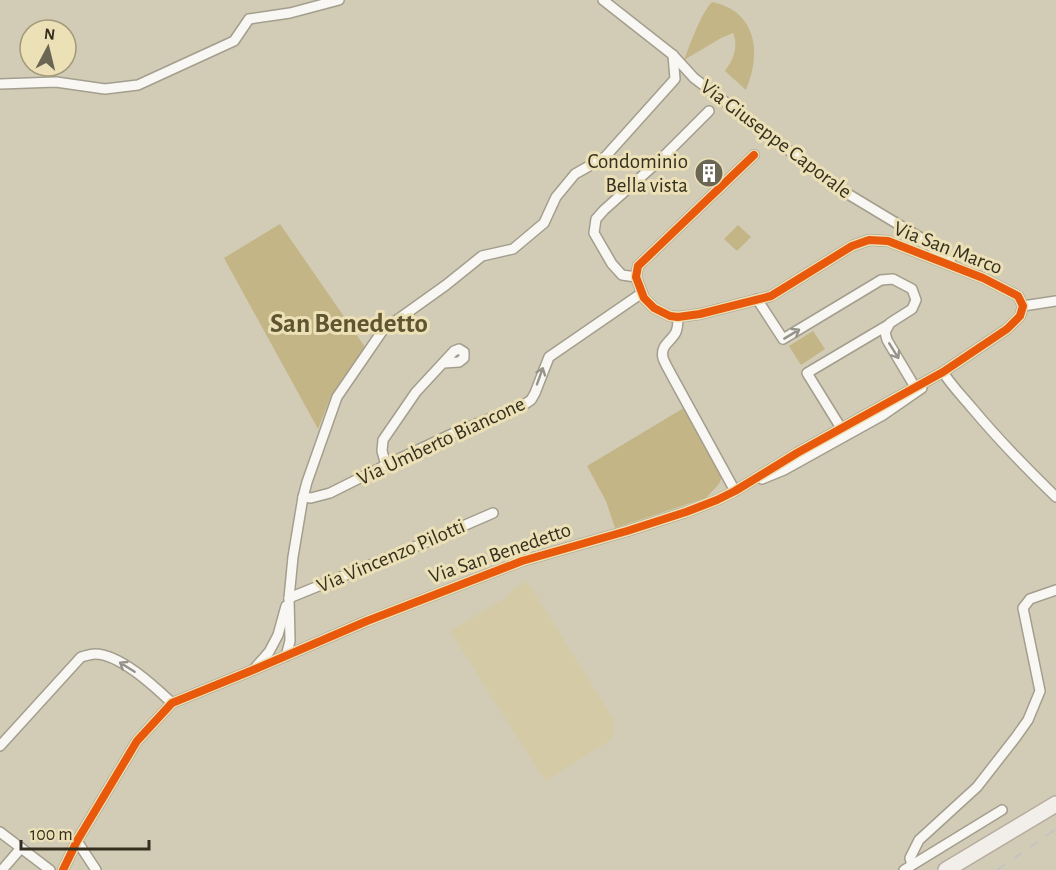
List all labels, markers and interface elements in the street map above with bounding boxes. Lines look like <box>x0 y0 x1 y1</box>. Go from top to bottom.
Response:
north arrow <box>18 18 78 78</box>
text: N <box>43 25 56 43</box>
street label: Via Giuseppe Caporale <box>697 76 855 202</box>
place label: Condominio Bella vista <box>587 151 688 196</box>
building icon: Condominio Bella vista <box>693 157 725 189</box>
street label: Via San Marco <box>891 218 1005 278</box>
district label: San Benedetto <box>270 310 428 337</box>
one-way arrow <box>783 328 800 340</box>
one-way arrow <box>888 342 900 359</box>
one-way arrow <box>536 367 547 386</box>
street label: Via Umberto Biancone <box>354 393 528 489</box>
street label: Via Vincenzo Pilotti <box>314 515 468 597</box>
street label: Via San Benedetto <box>426 519 574 587</box>
one-way arrow <box>119 661 135 673</box>
scale bar <box>21 813 148 851</box>
text: 100 m <box>30 826 73 844</box>

